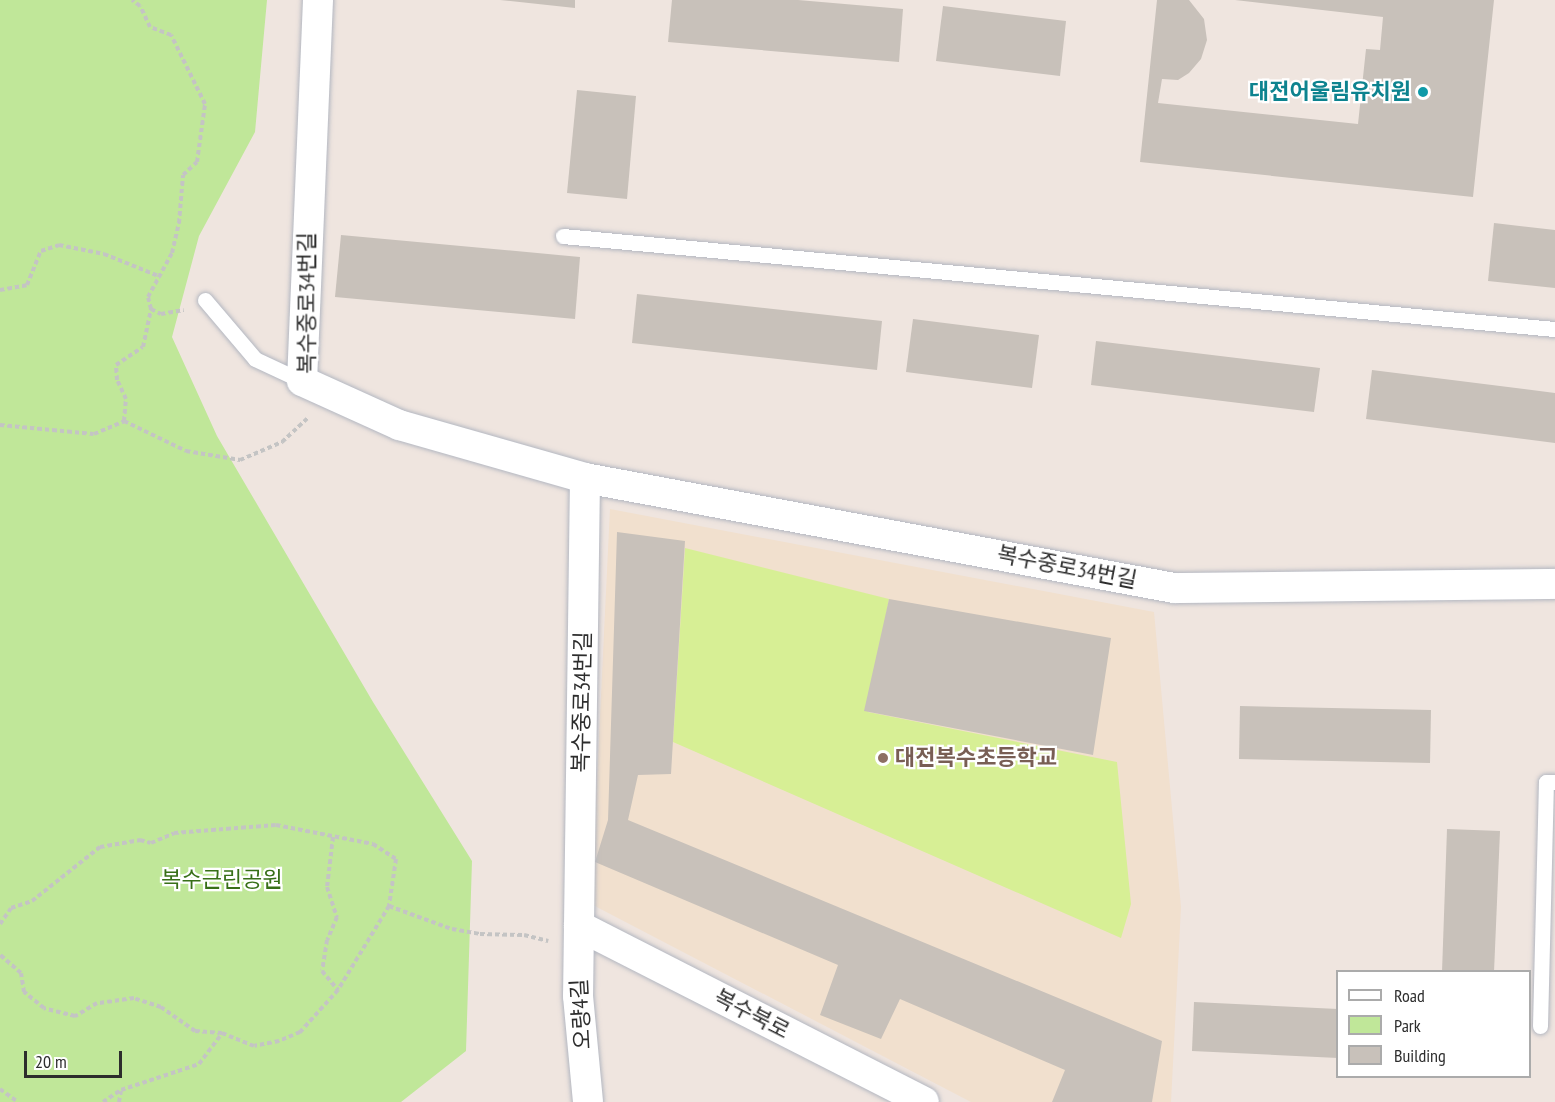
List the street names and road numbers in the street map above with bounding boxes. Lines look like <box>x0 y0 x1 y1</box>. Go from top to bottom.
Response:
street label: 복수중로34번길 <box>294 232 320 374</box>
street label: 복수중로34번길 <box>995 541 1139 593</box>
street label: 복수중로34번길 <box>568 631 596 773</box>
street label: 오량4길 <box>566 978 596 1050</box>
street label: 복수북로 <box>710 984 794 1044</box>

